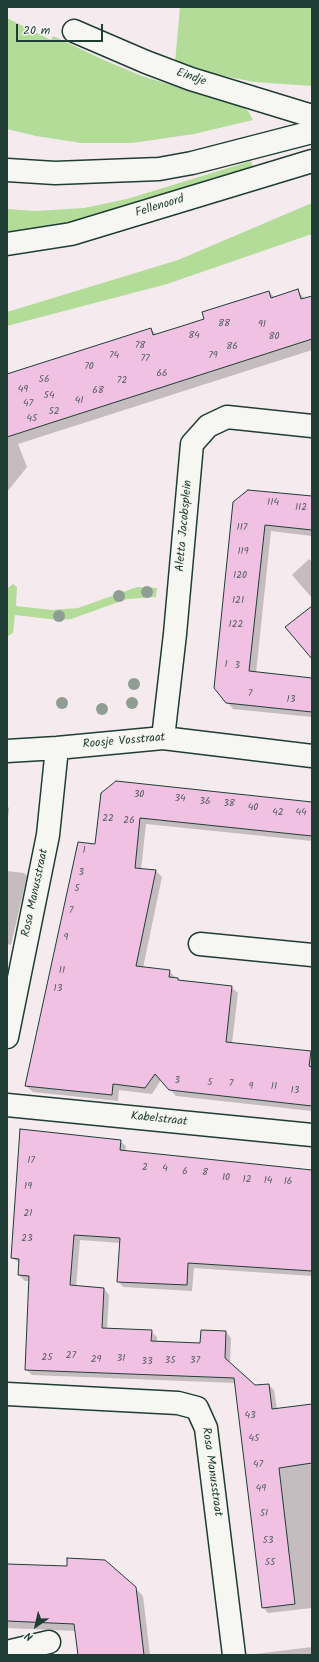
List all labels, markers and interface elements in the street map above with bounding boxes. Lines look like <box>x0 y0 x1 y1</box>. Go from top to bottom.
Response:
scale bar <box>18 16 105 42</box>
text: 20 m <box>23 21 50 40</box>
street label: Eindje <box>174 66 208 90</box>
street label: Fellenoord <box>134 193 186 221</box>
house number: 88 <box>218 318 230 330</box>
house number: 91 <box>258 319 266 331</box>
house number: 84 <box>188 330 200 342</box>
house number: 80 <box>268 331 280 343</box>
house number: 78 <box>135 340 145 352</box>
house number: 86 <box>226 341 238 353</box>
house number: 74 <box>109 350 119 362</box>
house number: 79 <box>208 350 218 362</box>
house number: 77 <box>140 353 150 365</box>
house number: 70 <box>84 361 94 373</box>
house number: 66 <box>156 368 168 380</box>
house number: 56 <box>39 374 49 386</box>
house number: 72 <box>117 375 127 387</box>
house number: 49 <box>18 384 28 396</box>
house number: 68 <box>92 385 104 397</box>
house number: 54 <box>44 390 54 402</box>
house number: 41 <box>75 395 83 407</box>
house number: 47 <box>23 398 33 410</box>
house number: 52 <box>48 406 60 418</box>
house number: 45 <box>27 413 37 425</box>
street label: Aletta Jacobsplein <box>174 479 196 573</box>
house number: 114 <box>267 497 279 509</box>
house number: 112 <box>295 502 307 514</box>
house number: 117 <box>237 522 247 534</box>
house number: 119 <box>237 546 249 558</box>
house number: 120 <box>233 570 247 582</box>
house number: 121 <box>232 595 244 607</box>
house number: 122 <box>229 619 243 631</box>
house number: 1 <box>224 659 228 671</box>
house number: 3 <box>234 660 240 672</box>
house number: 7 <box>248 688 252 700</box>
house number: 13 <box>287 694 295 706</box>
street label: Roosje Vosstraat <box>82 731 166 753</box>
house number: 30 <box>134 789 144 801</box>
house number: 34 <box>174 793 186 805</box>
house number: 36 <box>199 796 211 808</box>
house number: 38 <box>223 798 235 810</box>
house number: 40 <box>248 802 258 814</box>
house number: 42 <box>272 807 284 819</box>
house number: 44 <box>295 807 307 819</box>
house number: 22 <box>102 813 114 825</box>
house number: 26 <box>123 815 135 827</box>
house number: 1 <box>82 845 86 857</box>
street label: Rosa Manusstraat <box>20 847 52 939</box>
house number: 3 <box>78 867 84 879</box>
house number: 5 <box>74 883 80 895</box>
house number: 7 <box>69 905 73 917</box>
house number: 9 <box>64 932 68 944</box>
house number: 11 <box>59 965 65 977</box>
house number: 13 <box>54 983 62 995</box>
house number: 3 <box>174 1075 180 1087</box>
house number: 5 <box>207 1077 213 1089</box>
house number: 7 <box>229 1078 233 1090</box>
house number: 9 <box>249 1081 253 1093</box>
house number: 11 <box>271 1081 277 1093</box>
house number: 13 <box>291 1085 299 1097</box>
street label: Kabelstraat <box>130 1110 188 1130</box>
house number: 17 <box>27 1155 35 1167</box>
house number: 2 <box>142 1162 148 1174</box>
house number: 4 <box>162 1163 168 1175</box>
house number: 6 <box>182 1166 188 1178</box>
house number: 8 <box>202 1167 208 1179</box>
house number: 10 <box>222 1172 230 1184</box>
house number: 12 <box>243 1174 251 1186</box>
house number: 14 <box>264 1175 272 1187</box>
house number: 16 <box>284 1176 292 1188</box>
house number: 19 <box>24 1181 32 1193</box>
house number: 21 <box>24 1208 32 1220</box>
house number: 23 <box>21 1233 33 1245</box>
house number: 27 <box>66 1350 76 1362</box>
house number: 25 <box>41 1352 53 1364</box>
house number: 31 <box>117 1353 125 1365</box>
house number: 29 <box>91 1354 101 1366</box>
house number: 35 <box>164 1355 176 1367</box>
house number: 37 <box>190 1355 200 1367</box>
house number: 33 <box>141 1356 153 1368</box>
house number: 43 <box>244 1410 256 1422</box>
street label: Rosa Manusstraat <box>198 1426 224 1518</box>
house number: 45 <box>249 1433 259 1445</box>
house number: 47 <box>253 1459 263 1471</box>
house number: 49 <box>256 1483 266 1495</box>
house number: 51 <box>260 1508 268 1520</box>
house number: 53 <box>262 1535 274 1547</box>
house number: 55 <box>265 1557 275 1569</box>
north arrow <box>16 1606 56 1646</box>
text: N <box>21 1627 37 1645</box>

